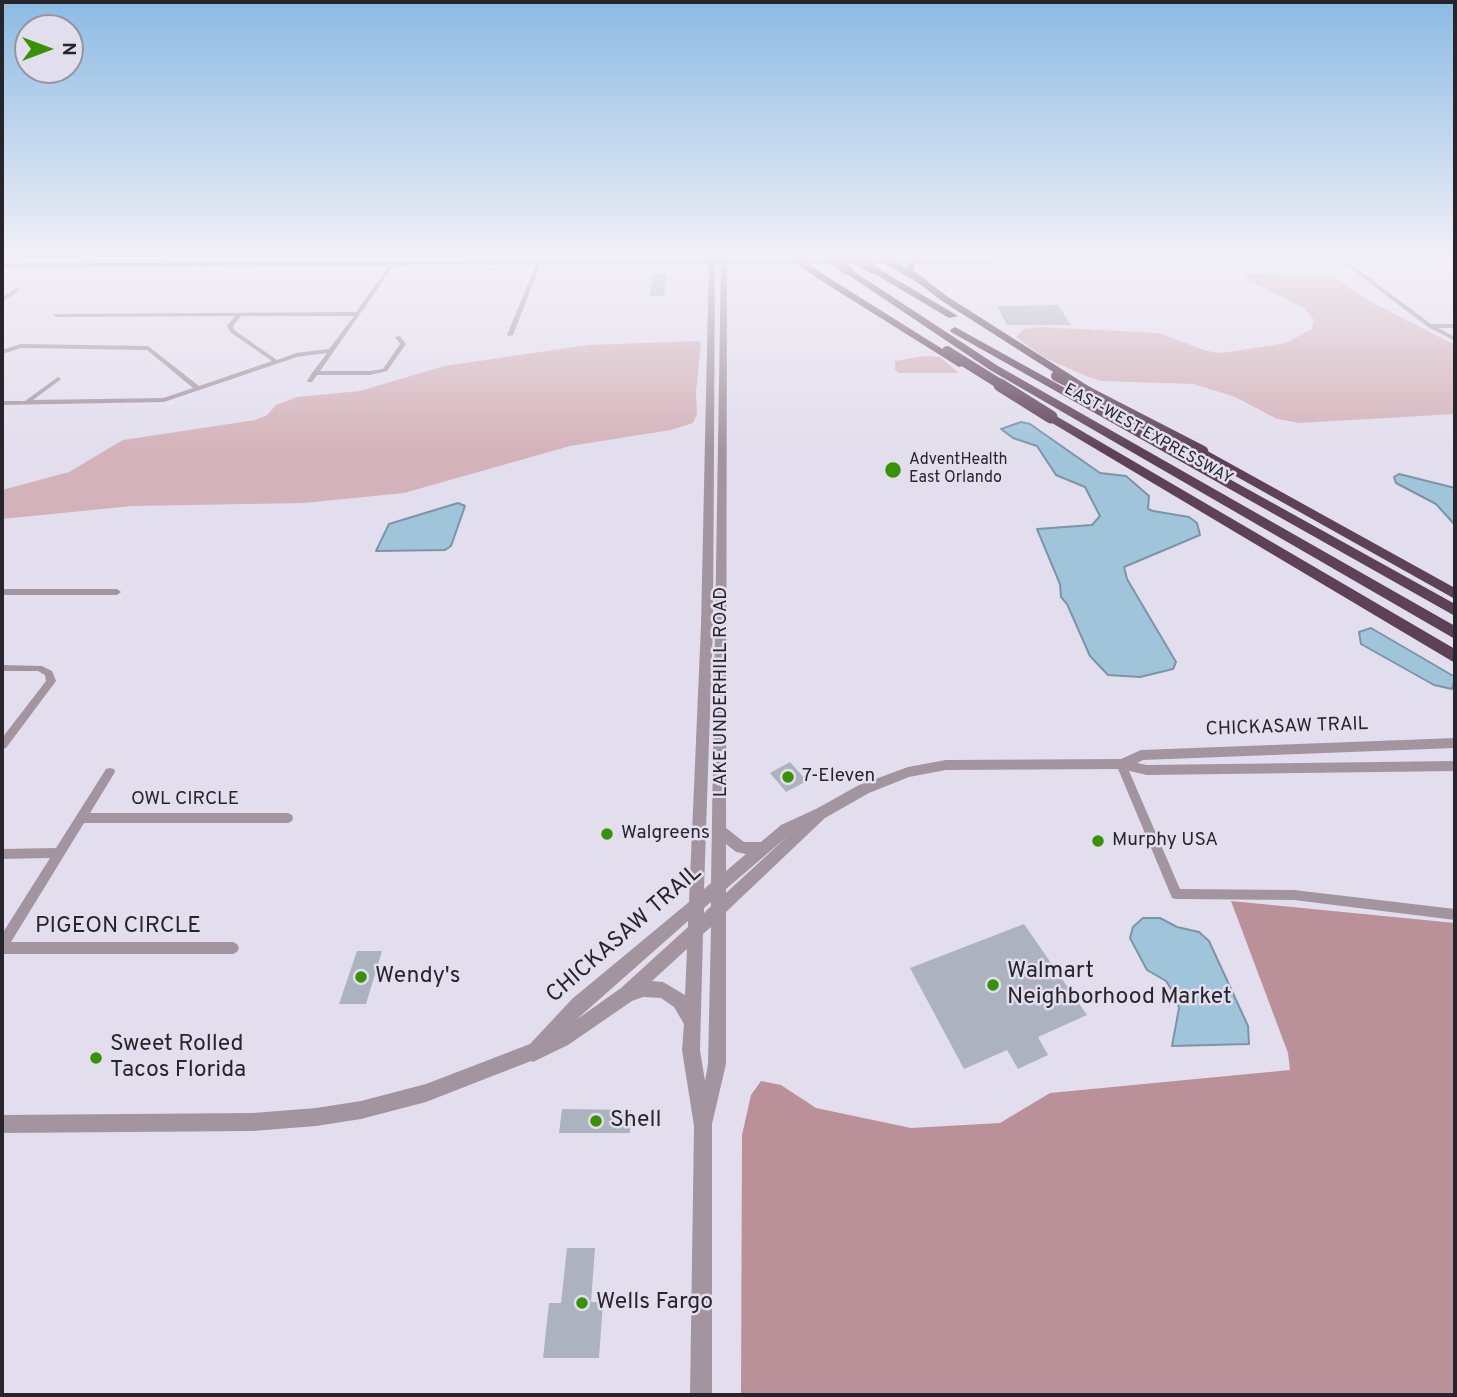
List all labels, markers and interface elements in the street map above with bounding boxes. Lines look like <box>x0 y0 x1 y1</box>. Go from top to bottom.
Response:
north arrow <box>14 14 84 84</box>
text: N <box>56 42 80 56</box>
street label: EAST-WEST EXPRESSWAY <box>1060 381 1236 489</box>
place label: AdventHealth East Orlando <box>909 451 1007 489</box>
marker: AdventHealth East Orlando <box>883 460 903 480</box>
street label: LAKE UNDERHILL ROAD <box>711 587 733 797</box>
street label: CHICKASAW TRAIL <box>1205 714 1369 742</box>
place label: 7-Eleven <box>802 766 875 788</box>
marker: 7-Eleven <box>780 769 796 785</box>
street label: OWL CIRCLE <box>131 789 239 811</box>
place label: Walgreens <box>621 823 710 845</box>
marker: Walgreens <box>599 826 615 842</box>
place label: Murphy USA <box>1112 830 1218 852</box>
marker: Murphy USA <box>1090 833 1106 849</box>
street label: CHICKASAW TRAIL <box>542 860 708 1010</box>
street label: PIGEON CIRCLE <box>35 913 201 941</box>
place label: Walmart Neighborhood Market <box>1007 958 1232 1012</box>
place label: Wendy's <box>375 963 461 991</box>
marker: Wendy's <box>353 969 369 985</box>
marker: Walmart Neighborhood Market <box>985 977 1001 993</box>
place label: Sweet Rolled Tacos Florida <box>110 1031 246 1085</box>
marker: Sweet Rolled Tacos Florida <box>88 1050 104 1066</box>
place label: Shell <box>610 1107 661 1135</box>
marker: Shell <box>588 1113 604 1129</box>
place label: Wells Fargo <box>596 1289 713 1317</box>
marker: Wells Fargo <box>574 1295 590 1311</box>

